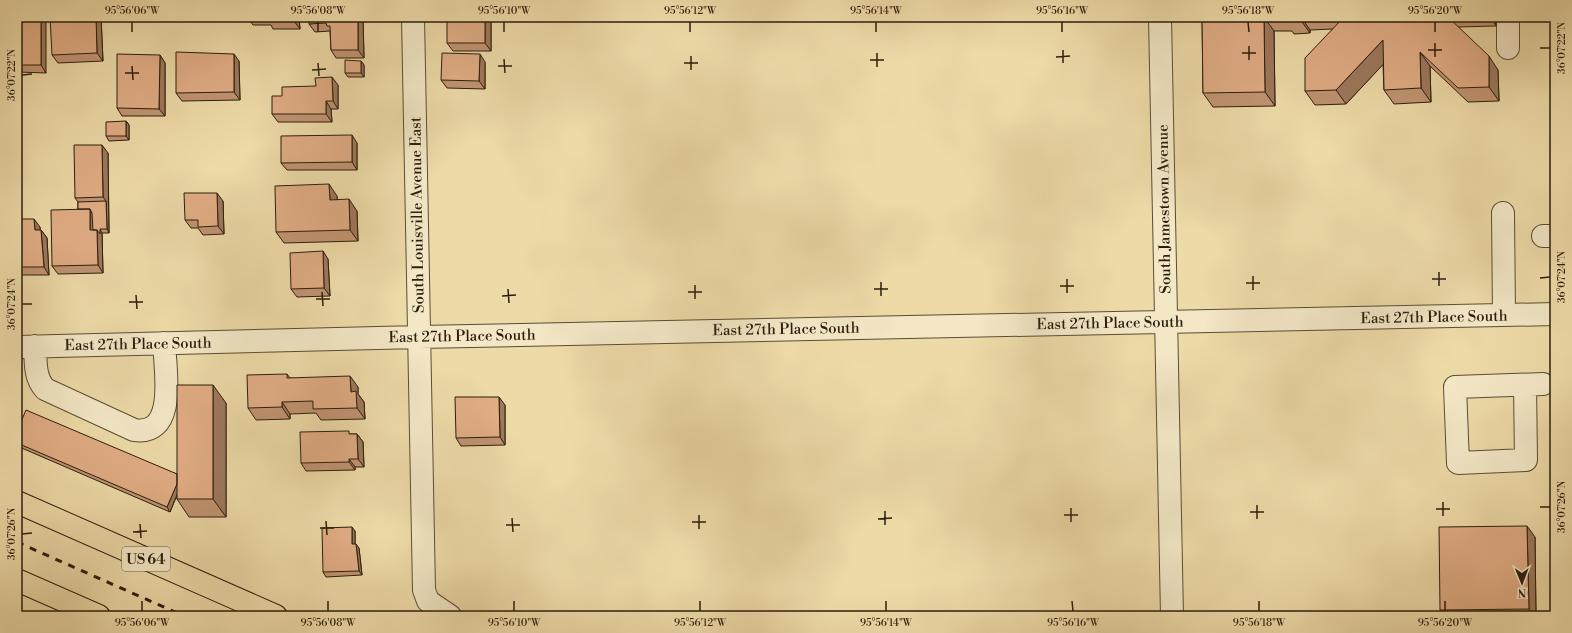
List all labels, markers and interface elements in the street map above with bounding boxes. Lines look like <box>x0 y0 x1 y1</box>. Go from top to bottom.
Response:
text: 95°56'06"W <box>105 5 160 17</box>
text: 95°56'08"W <box>291 5 346 17</box>
text: 95°56'10"W <box>478 5 531 17</box>
text: 95°56'12"W <box>664 5 717 17</box>
text: 95°56'14"W <box>850 5 903 17</box>
text: 95°56'16"W <box>1036 5 1089 17</box>
text: 95°56'18"W <box>1222 5 1275 17</box>
text: 95°56'20"W <box>1408 5 1463 17</box>
text: 36°07'22"N <box>1556 22 1568 74</box>
text: 36°07'22"N <box>6 49 18 101</box>
street label: South Louisville Avenue East <box>406 116 429 313</box>
street label: South Jamestown Avenue <box>1154 124 1175 294</box>
text: 36°07'24"N <box>1556 250 1568 303</box>
text: 36°07'24"N <box>6 277 18 330</box>
street label: East 27th Place South <box>1360 307 1508 328</box>
street label: East 27th Place South <box>1036 313 1184 334</box>
street label: East 27th Place South <box>712 319 860 340</box>
street label: East 27th Place South <box>388 326 536 347</box>
street label: East 27th Place South <box>64 334 212 355</box>
text: 36°07'26"N <box>1556 480 1568 533</box>
text: 36°07'26"N <box>6 507 18 560</box>
road number: US 64 <box>122 547 170 571</box>
north arrow <box>1502 563 1542 603</box>
text: N <box>1517 585 1527 599</box>
text: 95°56'06"W <box>115 617 170 629</box>
text: 95°56'08"W <box>301 617 356 629</box>
text: 95°56'10"W <box>488 617 541 629</box>
text: 95°56'12"W <box>674 617 727 629</box>
text: 95°56'14"W <box>860 617 913 629</box>
text: 95°56'16"W <box>1047 617 1100 629</box>
text: 95°56'18"W <box>1233 617 1286 629</box>
text: 95°56'20"W <box>1418 617 1473 629</box>

